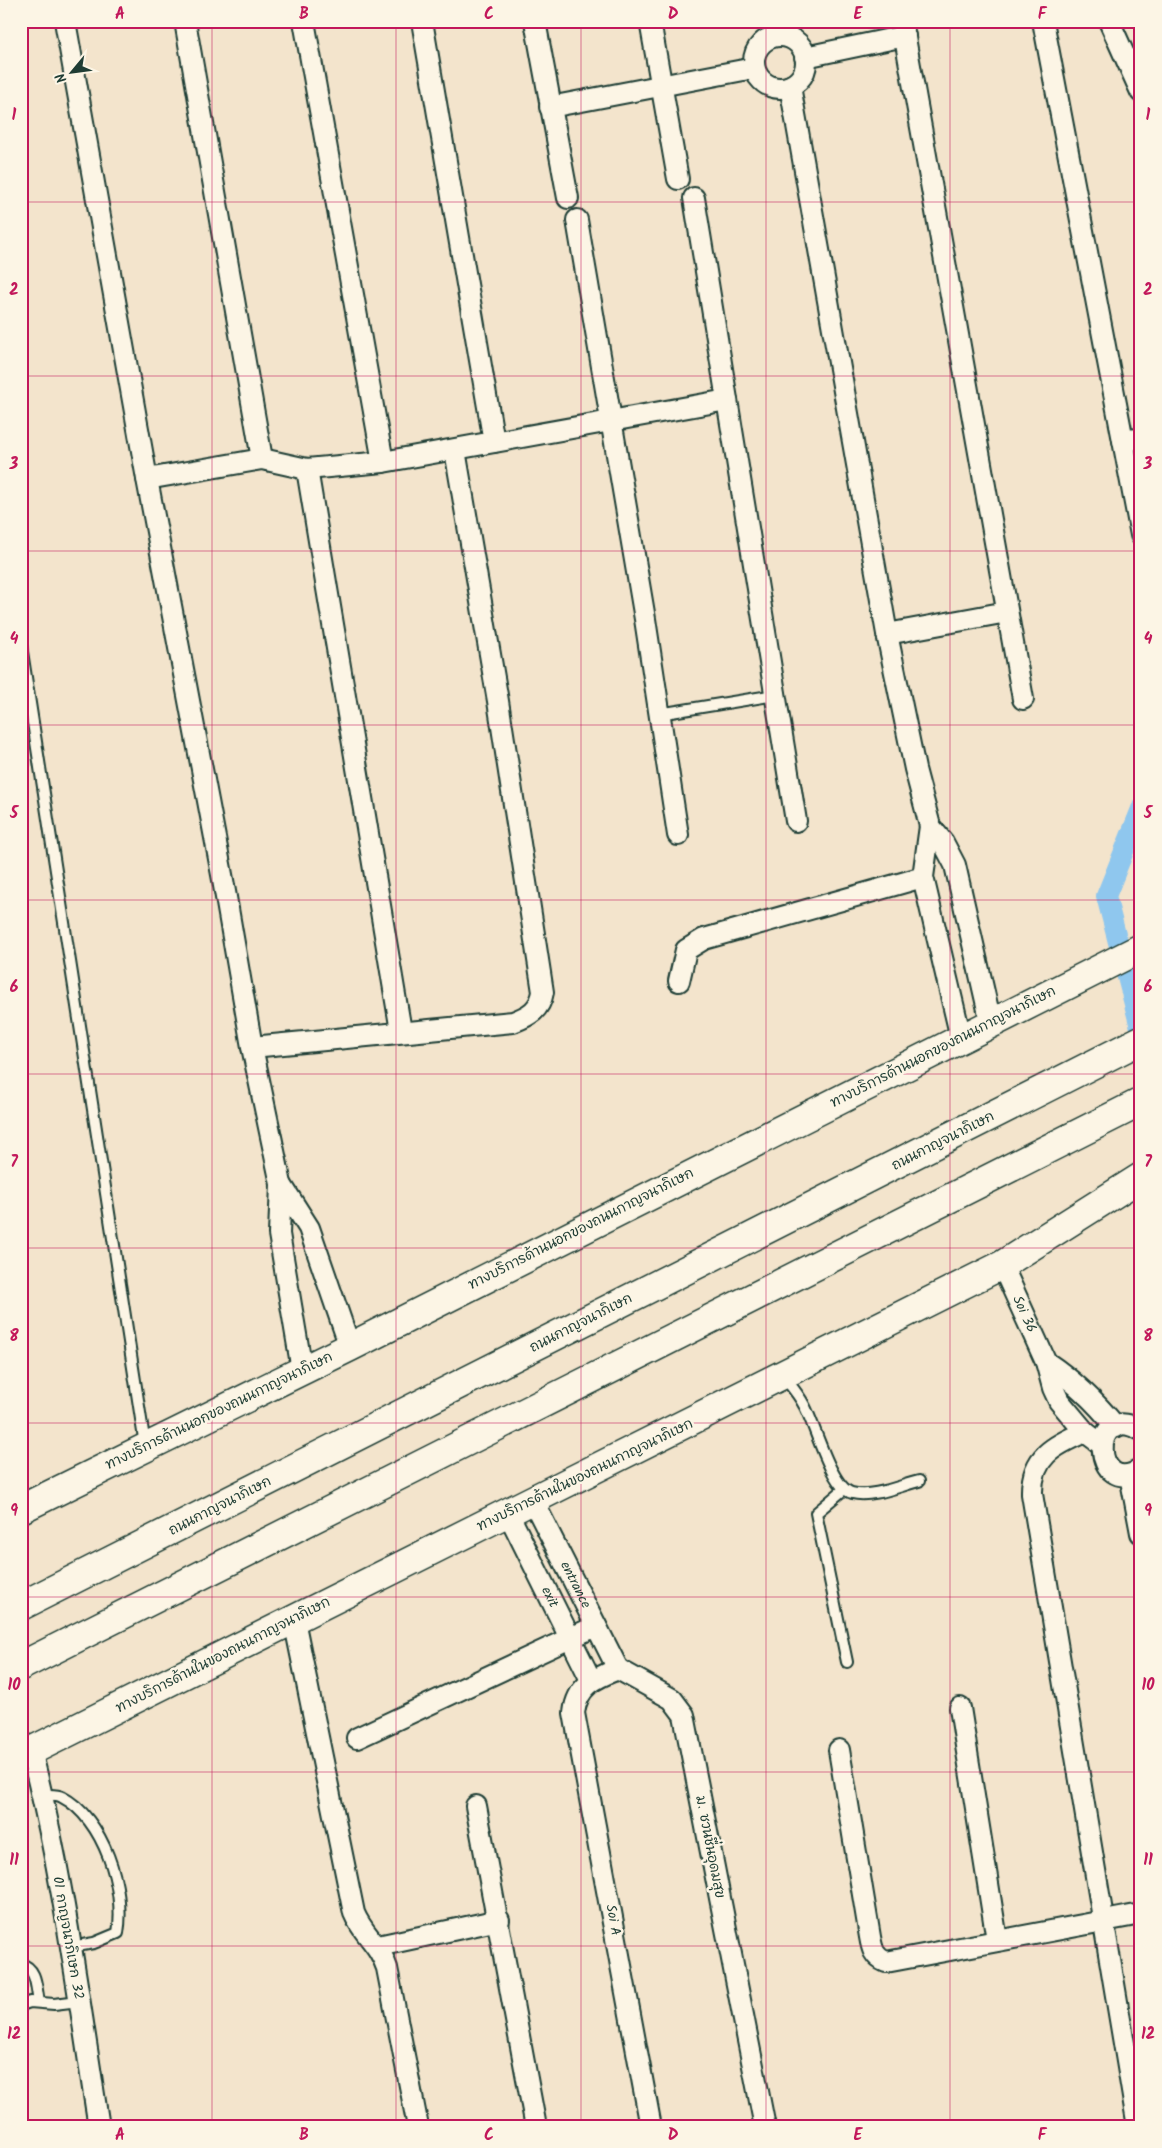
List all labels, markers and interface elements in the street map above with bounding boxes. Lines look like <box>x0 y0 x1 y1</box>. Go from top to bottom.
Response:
text: A <box>115 2 125 27</box>
text: B <box>299 2 309 27</box>
text: C <box>484 2 494 27</box>
text: D <box>668 2 679 27</box>
text: E <box>854 2 864 27</box>
text: F <box>1038 2 1048 27</box>
north arrow <box>48 48 98 98</box>
text: N <box>50 68 73 87</box>
text: 1 <box>12 103 17 128</box>
text: 1 <box>1146 103 1151 128</box>
text: 2 <box>9 278 19 303</box>
text: 2 <box>1143 278 1153 303</box>
text: 3 <box>9 452 19 477</box>
text: 3 <box>1143 452 1153 477</box>
text: 4 <box>10 627 19 652</box>
text: 4 <box>1144 627 1153 652</box>
text: 5 <box>9 801 20 826</box>
text: 5 <box>1143 801 1154 826</box>
text: 6 <box>10 975 19 1000</box>
text: 6 <box>1144 975 1153 1000</box>
street label: ทางบริการด้านนอกของถนนกาญจนาภิเษก <box>826 980 1060 1114</box>
street label: ถนนกาญจนาภิเษก <box>888 1106 998 1176</box>
text: 7 <box>10 1150 18 1175</box>
text: 7 <box>1144 1150 1152 1175</box>
street label: ทางบริการด้านนอกของถนนกาญจนาภิเษก <box>464 1162 698 1296</box>
street label: ถนนกาญจนาภิเษก <box>526 1288 636 1358</box>
street label: Soi 36 <box>1006 1292 1042 1336</box>
text: 8 <box>9 1324 19 1349</box>
text: 8 <box>1143 1324 1153 1349</box>
street label: ทางบริการด้านนอกของถนนกาญจนาภิเษก <box>101 1346 337 1476</box>
street label: ทางบริการด้านในของถนนกาญจนาภิเษก <box>473 1413 697 1537</box>
street label: ถนนกาญจนาภิเษก <box>165 1471 275 1541</box>
text: 9 <box>10 1499 18 1524</box>
text: 9 <box>1144 1499 1152 1524</box>
street label: entrance <box>554 1557 597 1613</box>
street label: exit <box>535 1583 565 1612</box>
street label: ทางบริการด้านในของถนนกาญจนาภิเษก <box>112 1591 334 1719</box>
text: 10 <box>7 1673 21 1698</box>
text: 10 <box>1141 1673 1155 1698</box>
street label: ม. ชวนชื่นอุดมสุข <box>689 1793 734 1900</box>
text: 11 <box>9 1848 19 1873</box>
text: 11 <box>1143 1848 1153 1873</box>
street label: 01 กาญจนาภิเษก 32 <box>46 1875 90 2001</box>
street label: Soi A <box>599 1903 627 1937</box>
text: 12 <box>7 2022 21 2047</box>
text: 12 <box>1141 2022 1155 2047</box>
text: A <box>115 2123 125 2148</box>
text: B <box>299 2123 309 2148</box>
text: C <box>484 2123 494 2148</box>
text: D <box>668 2123 679 2148</box>
text: E <box>854 2123 864 2148</box>
text: F <box>1038 2123 1048 2148</box>

